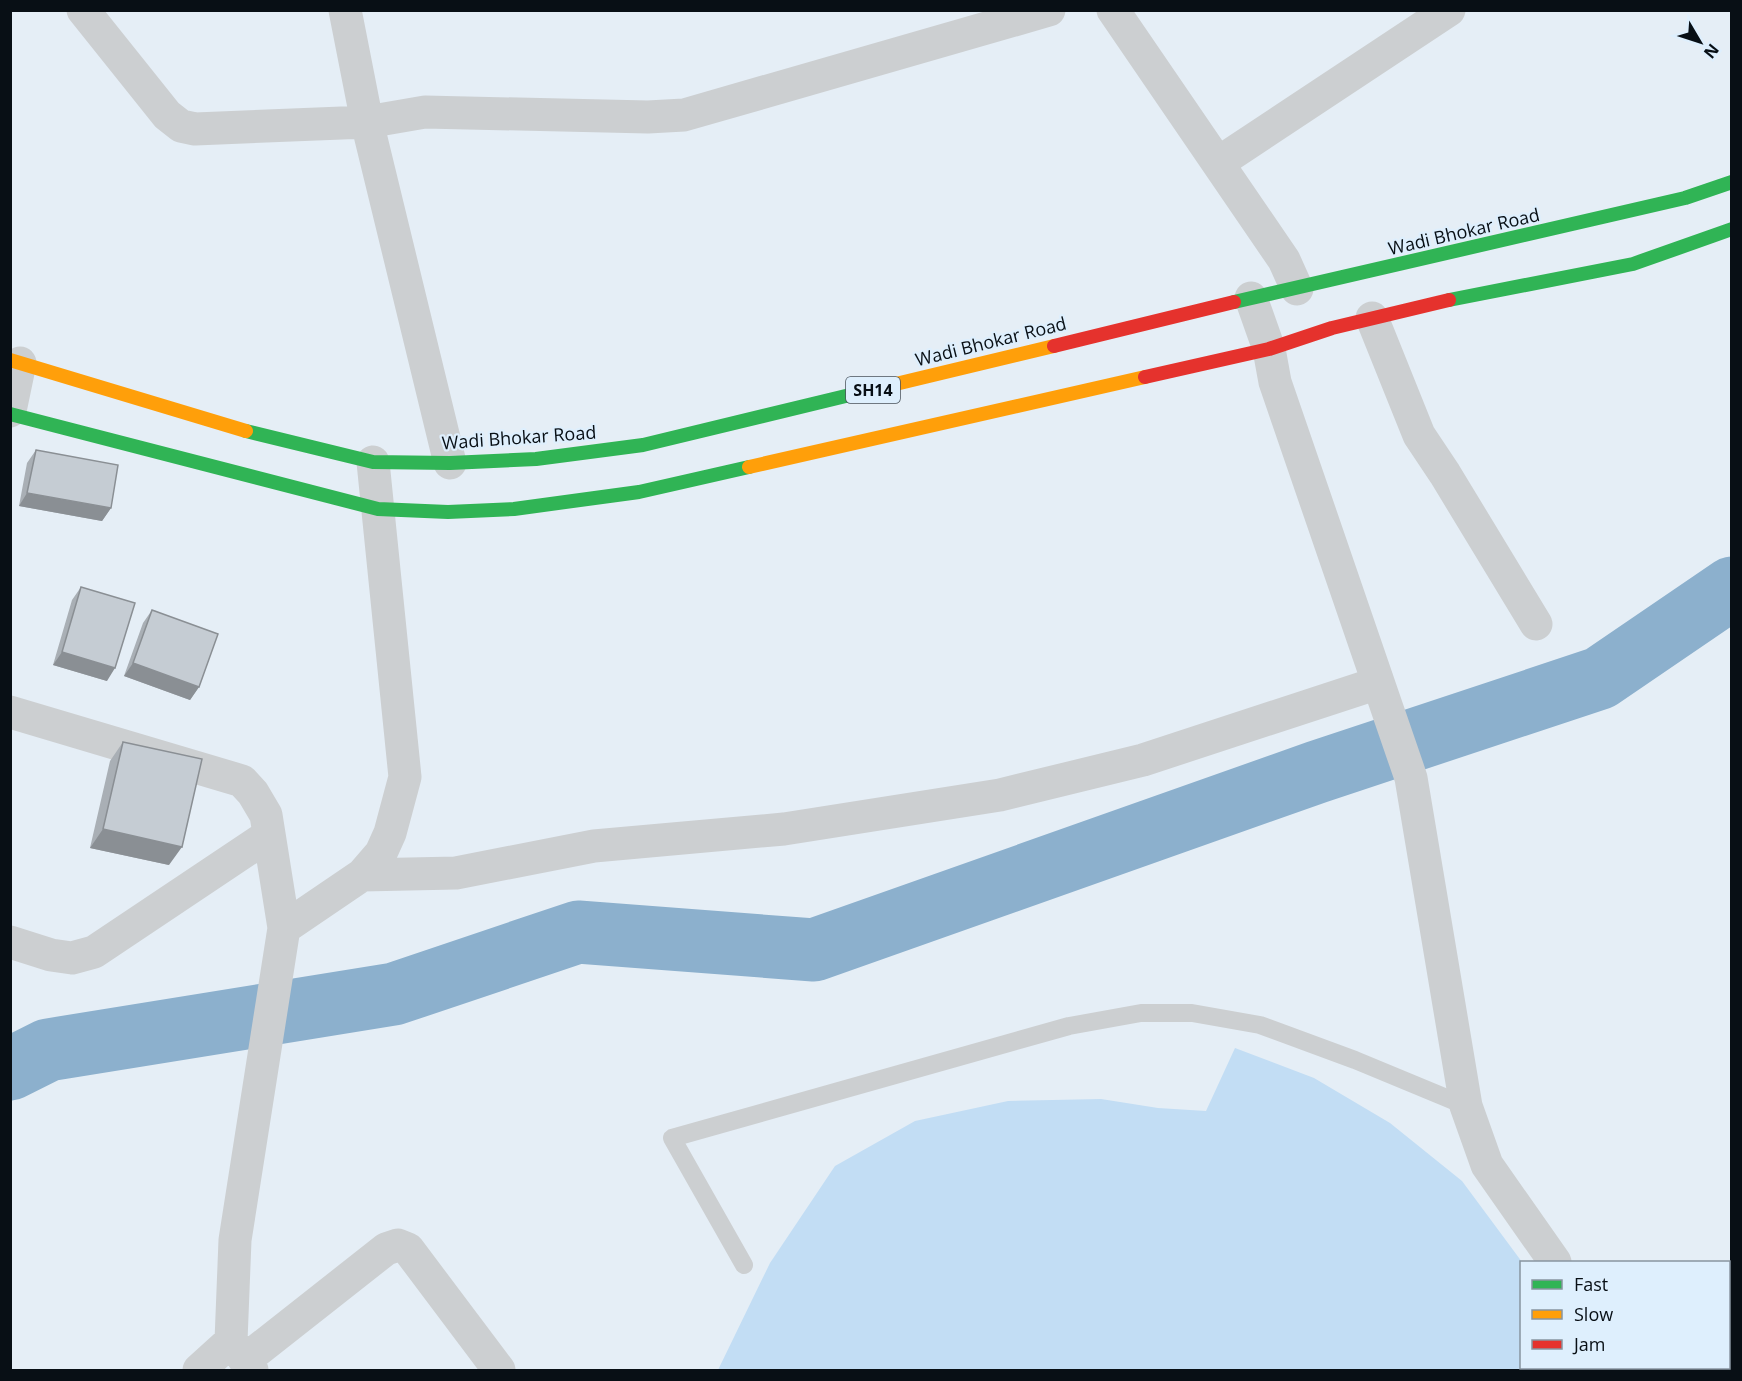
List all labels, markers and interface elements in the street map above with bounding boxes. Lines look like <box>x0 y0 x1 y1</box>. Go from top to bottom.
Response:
north arrow <box>1670 12 1730 72</box>
text: N <box>1699 39 1724 63</box>
street label: Wadi Bhokar Road <box>1386 202 1542 260</box>
street label: Wadi Bhokar Road <box>913 311 1069 371</box>
road number: SH14 <box>846 377 900 403</box>
street label: Wadi Bhokar Road <box>441 420 597 454</box>
legend <box>1520 1261 1730 1369</box>
text: Fast <box>1574 1272 1608 1296</box>
text: Slow <box>1574 1302 1613 1326</box>
text: Jam <box>1572 1332 1606 1356</box>

